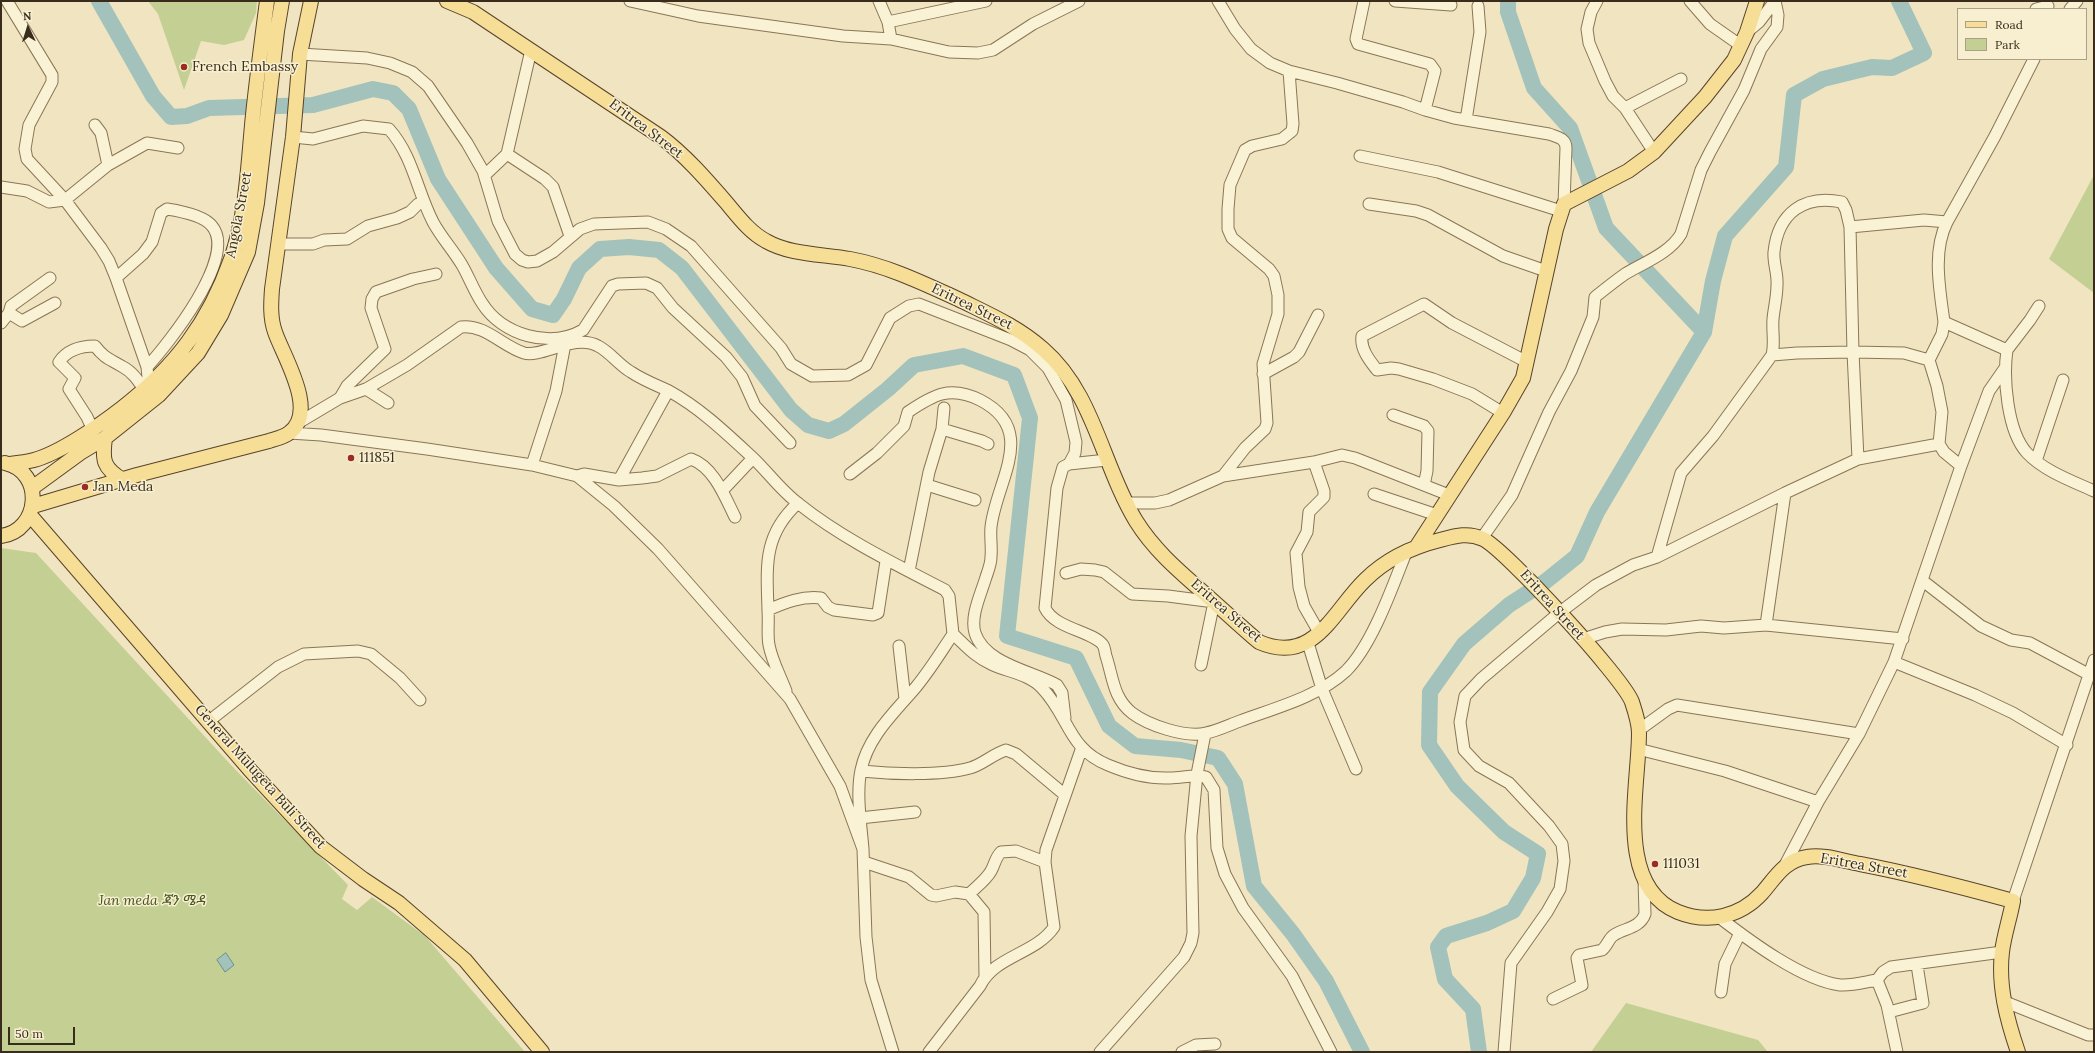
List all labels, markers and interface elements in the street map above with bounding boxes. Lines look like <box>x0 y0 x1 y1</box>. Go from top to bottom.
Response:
north arrow <box>8 8 48 48</box>
legend <box>1957 8 2087 60</box>
text: N <box>22 9 32 23</box>
text: Road <box>1995 17 2023 32</box>
text: Park <box>1995 37 2020 52</box>
place label: French Embassy <box>192 59 298 75</box>
marker: French Embassy <box>179 62 189 72</box>
street label: Eritrea Street <box>606 96 686 162</box>
street label: Angola Street <box>222 170 256 260</box>
street label: Eritrea Street <box>929 280 1015 334</box>
place label: 111851 <box>359 450 395 466</box>
marker: 111851 <box>346 453 356 463</box>
place label: Jan Meda <box>93 479 153 495</box>
marker: Jan Meda <box>80 482 90 492</box>
street label: Eritrea Street <box>1516 567 1588 643</box>
street label: Eritrea Street <box>1187 576 1265 646</box>
street label: General Mulugeta Buli Street <box>191 702 329 852</box>
street label: Eritrea Street <box>1819 850 1909 882</box>
place label: 111031 <box>1663 856 1700 872</box>
marker: 111031 <box>1650 859 1660 869</box>
park label: Jan meda ጃን ሜዳ <box>98 893 206 909</box>
scale bar <box>10 1019 77 1045</box>
text: 50 m <box>15 1026 43 1041</box>

